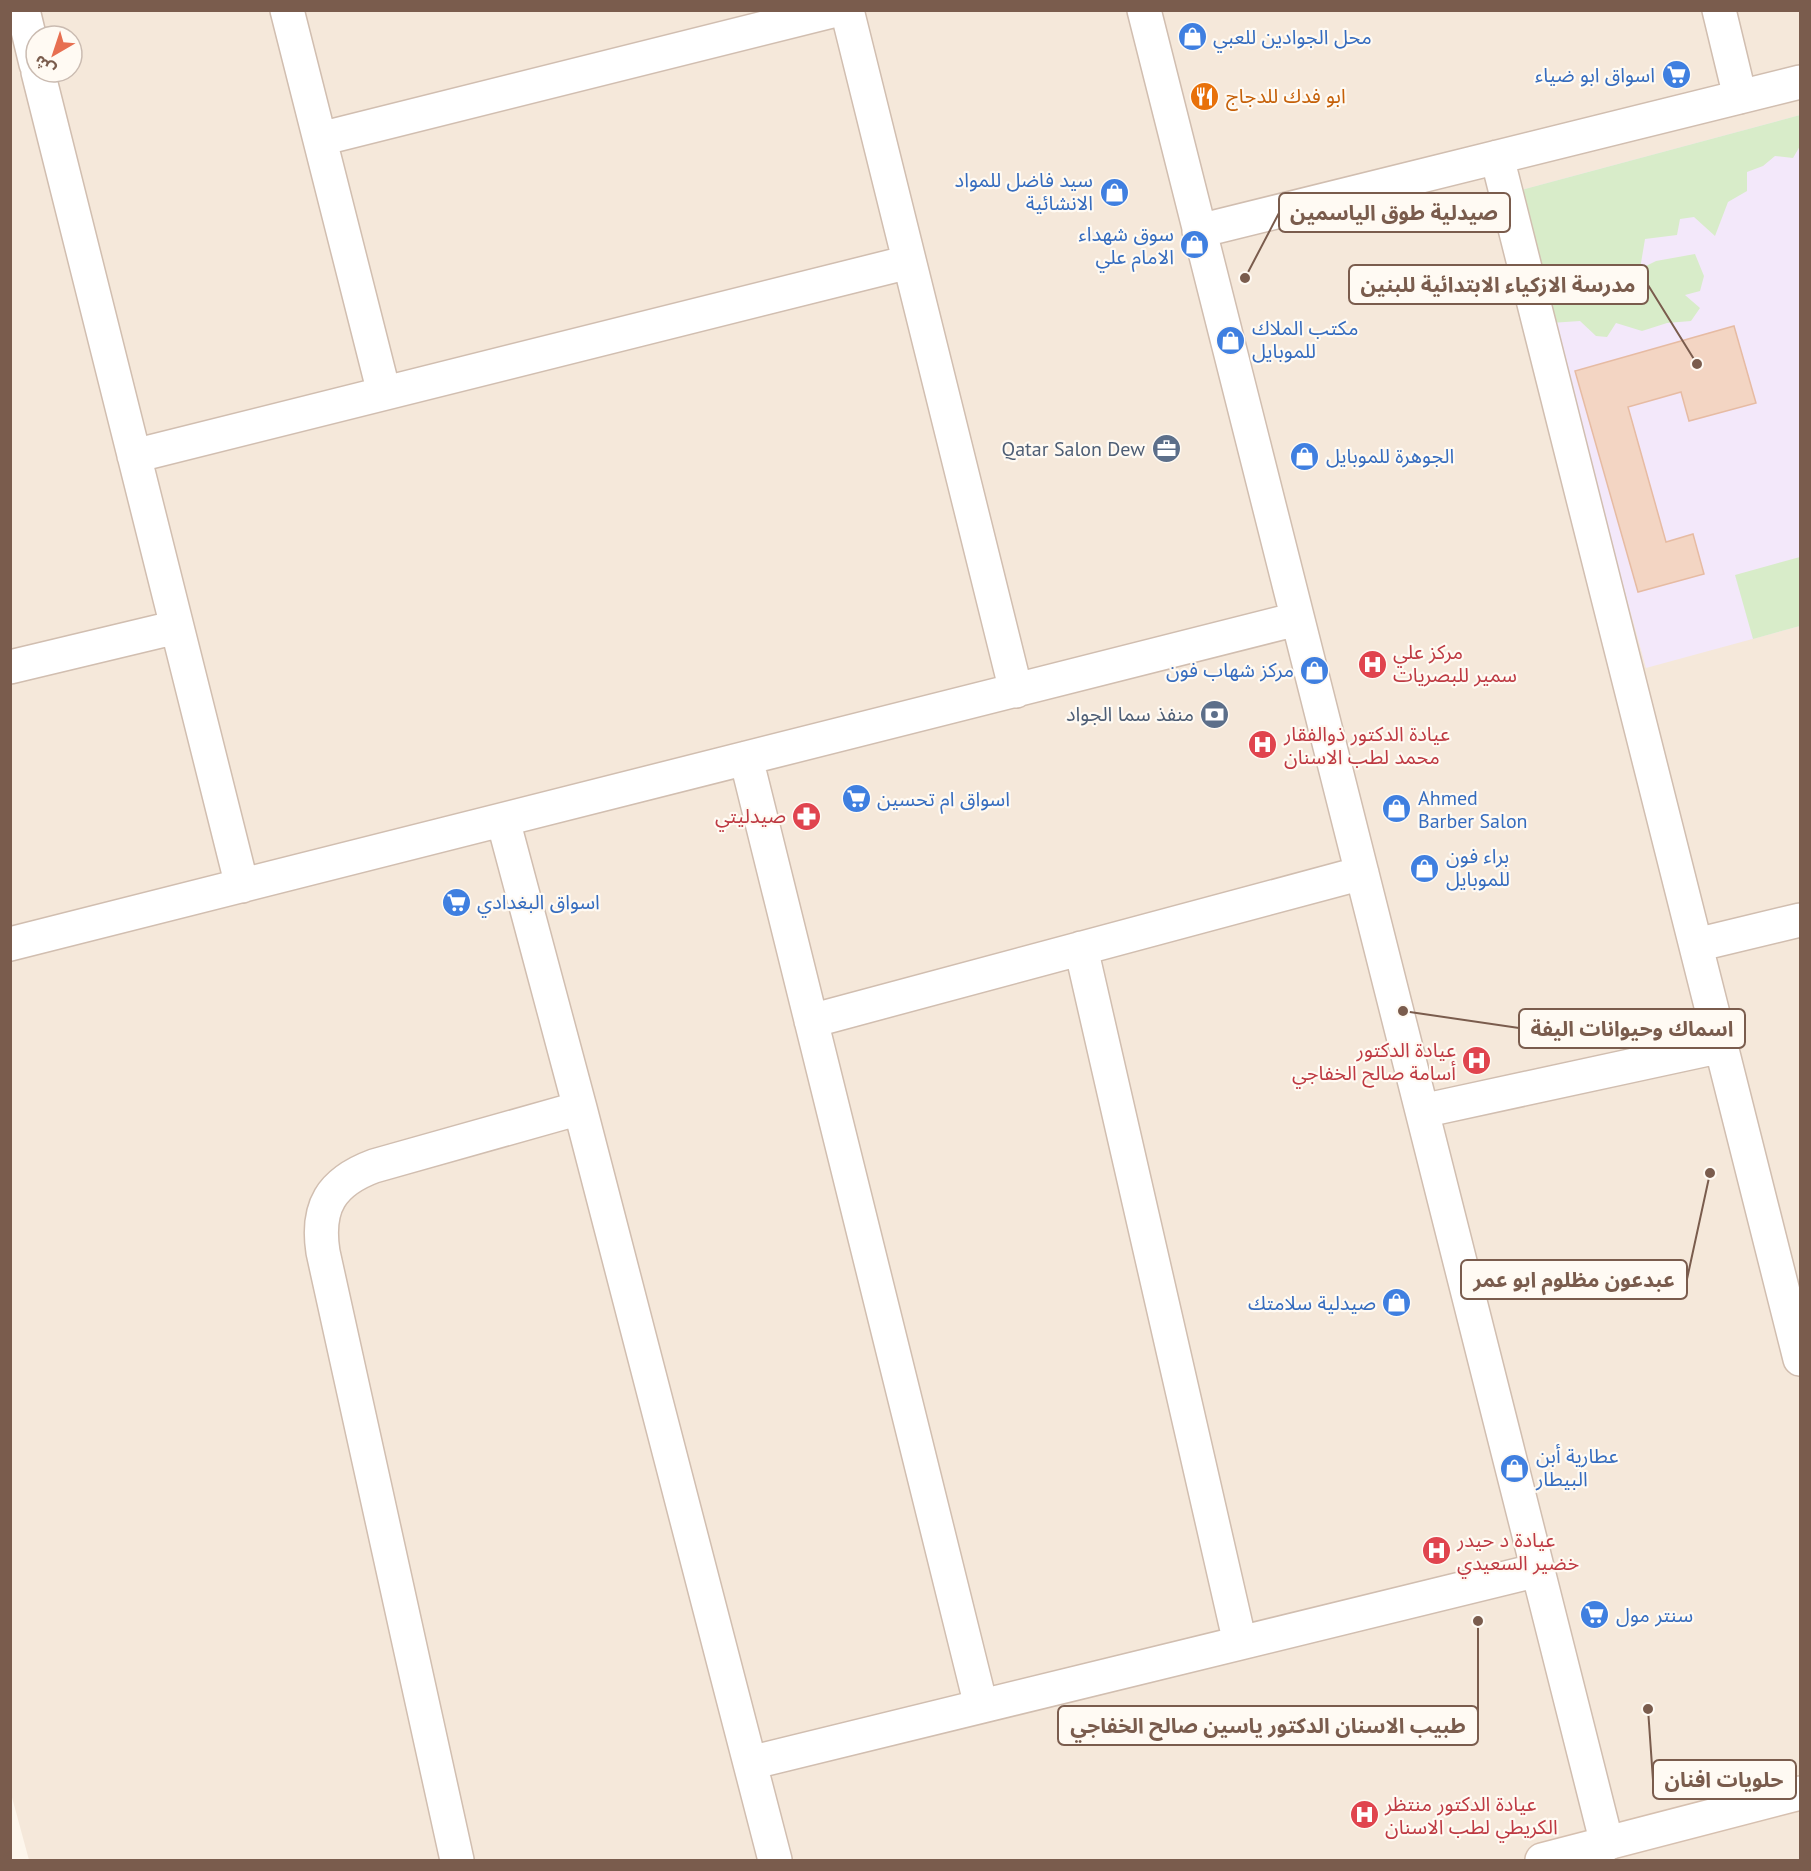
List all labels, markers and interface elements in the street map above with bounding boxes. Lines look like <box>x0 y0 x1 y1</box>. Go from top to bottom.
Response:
shop icon: محل الجوادين للعبي <box>1176 21 1208 53</box>
north arrow <box>24 24 84 84</box>
place label: محل الجوادين للعبي <box>1213 24 1372 53</box>
text: ش <box>30 51 59 80</box>
supermarket icon: اسواق ابو ضياء <box>1660 59 1692 91</box>
place label: اسواق ابو ضياء <box>1535 62 1655 88</box>
restaurant icon: ابو فدك للدجاج <box>1189 80 1221 112</box>
place label: ابو فدك للدجاج <box>1226 83 1346 111</box>
place label: سيد فاضل للمواد الانشائية <box>955 167 1093 216</box>
shop icon: سيد فاضل للمواد الانشائية <box>1098 176 1130 208</box>
callout: صيدلية طوق الياسمين <box>1279 193 1510 232</box>
text: صيدلية طوق الياسمين <box>1290 199 1498 226</box>
place label: سوق شهداء الامام علي <box>1079 221 1174 273</box>
shop icon: سوق شهداء الامام علي <box>1179 229 1211 261</box>
callout: مدرسة الازكياء الابتدائية للبنين <box>1349 265 1648 304</box>
text: مدرسة الازكياء الابتدائية للبنين <box>1360 271 1636 298</box>
place label: مكتب الملاك للموبايل <box>1252 315 1358 364</box>
shop icon: مكتب الملاك للموبايل <box>1215 324 1247 356</box>
office icon: Qatar Salon Dew <box>1150 433 1182 465</box>
place label: Qatar Salon Dew <box>1001 436 1145 462</box>
shop icon: الجوهرة للموبايل <box>1289 440 1321 472</box>
place label: الجوهرة للموبايل <box>1326 443 1454 469</box>
place label: مركز علي سمير للبصريات <box>1393 639 1517 688</box>
hospital icon: مركز علي سمير للبصريات <box>1356 648 1388 680</box>
shop icon: مركز شهاب فون <box>1299 654 1331 686</box>
place label: مركز شهاب فون <box>1166 657 1294 683</box>
bank icon: منفذ سما الجواد <box>1199 698 1231 730</box>
place label: منفذ سما الجواد <box>1066 701 1194 727</box>
place label: عيادة الدكتور ذوالفقار محمد لطب الاسنان <box>1283 721 1450 770</box>
hospital icon: عيادة الدكتور ذوالفقار محمد لطب الاسنان <box>1247 729 1279 761</box>
supermarket icon: اسواق ام تحسين <box>840 783 872 815</box>
place label: Ahmed Barber Salon <box>1418 785 1528 834</box>
place label: اسواق ام تحسين <box>877 786 1010 814</box>
shop icon: Ahmed Barber Salon <box>1381 793 1413 825</box>
pharmacy icon: صيدليتي <box>791 800 823 832</box>
place label: صيدليتي <box>715 803 786 832</box>
place label: براء فون للموبايل <box>1446 843 1510 892</box>
shop icon: براء فون للموبايل <box>1409 852 1441 884</box>
supermarket icon: اسواق البغدادي <box>440 886 472 918</box>
place label: اسواق البغدادي <box>477 889 600 918</box>
callout: اسماك وحيوانات اليفة <box>1519 1009 1745 1048</box>
text: اسماك وحيوانات اليفة <box>1531 1015 1733 1042</box>
place label: عيادة الدكتور أسامة صالح الخفاجي <box>1292 1037 1456 1089</box>
hospital icon: عيادة الدكتور أسامة صالح الخفاجي <box>1461 1045 1493 1077</box>
callout: عبدعون مظلوم ابو عمر <box>1461 1260 1687 1299</box>
text: عبدعون مظلوم ابو عمر <box>1472 1266 1675 1296</box>
shop icon: صيدلية سلامتك <box>1381 1287 1413 1319</box>
place label: صيدلية سلامتك <box>1248 1290 1376 1316</box>
place label: عطارية أبن البيطار <box>1535 1443 1619 1492</box>
shop icon: عطارية أبن البيطار <box>1499 1452 1531 1484</box>
place label: عيادة د حيدر خضير السعيدي <box>1456 1527 1579 1579</box>
hospital icon: عيادة د حيدر خضير السعيدي <box>1420 1535 1452 1567</box>
supermarket icon: سنتر مول <box>1579 1599 1611 1631</box>
place label: سنتر مول <box>1616 1602 1693 1628</box>
callout: طبيب الاسنان الدكتور ياسين صالح الخفاجي <box>1058 1706 1478 1745</box>
text: طبيب الاسنان الدكتور ياسين صالح الخفاجي <box>1070 1712 1466 1743</box>
callout: حلويات افنان <box>1653 1760 1796 1799</box>
text: حلويات افنان <box>1664 1766 1784 1793</box>
place label: عيادة الدكتور منتظر الكريطي لطب الاسنان <box>1384 1791 1558 1843</box>
hospital icon: عيادة الدكتور منتظر الكريطي لطب الاسنان <box>1348 1799 1380 1831</box>

